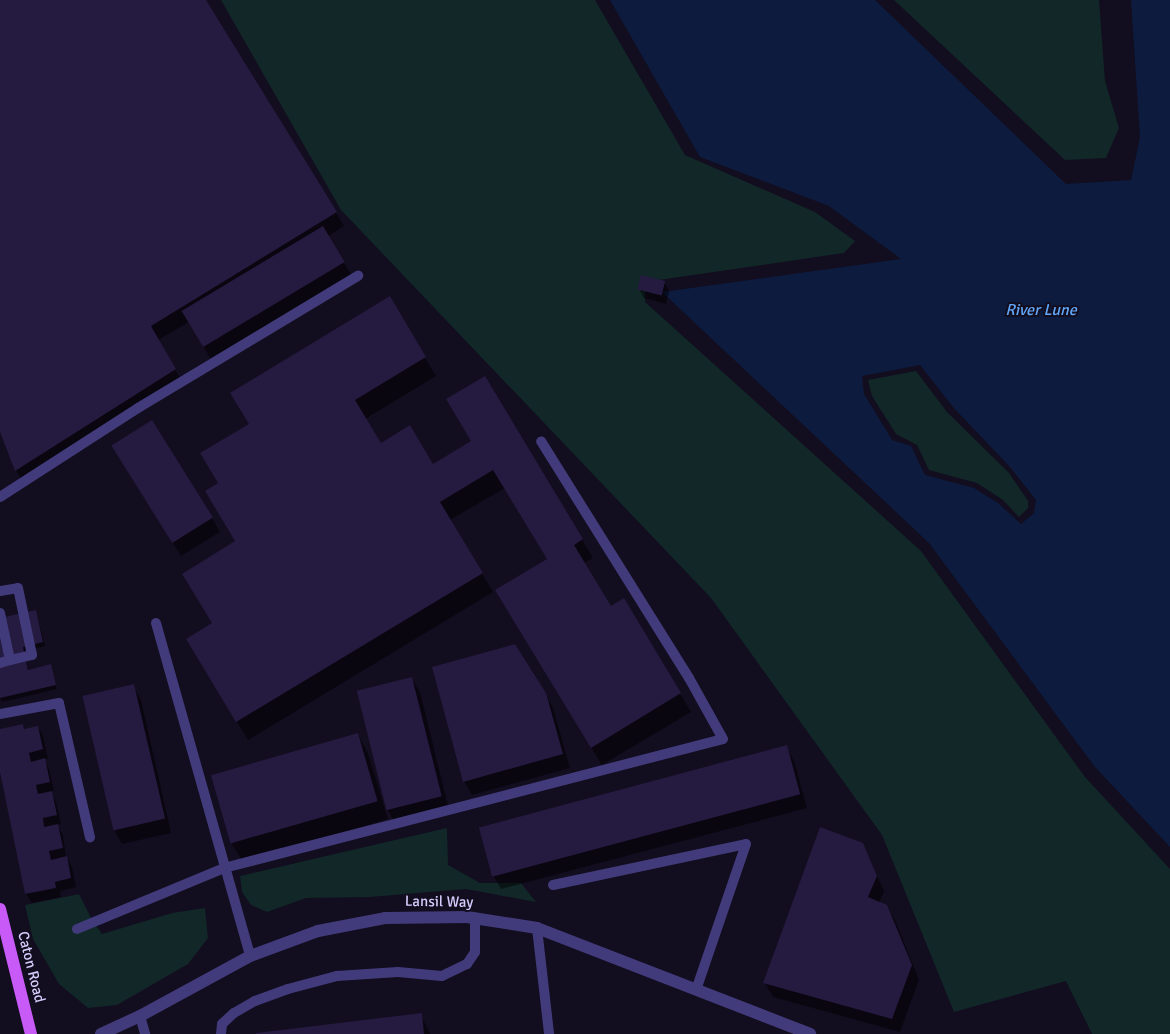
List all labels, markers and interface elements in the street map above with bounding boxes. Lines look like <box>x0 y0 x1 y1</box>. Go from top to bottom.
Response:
water label: River Lune <box>1005 300 1077 320</box>
street label: Lansil Way <box>405 892 473 912</box>
street label: Caton Road <box>13 929 49 1005</box>

